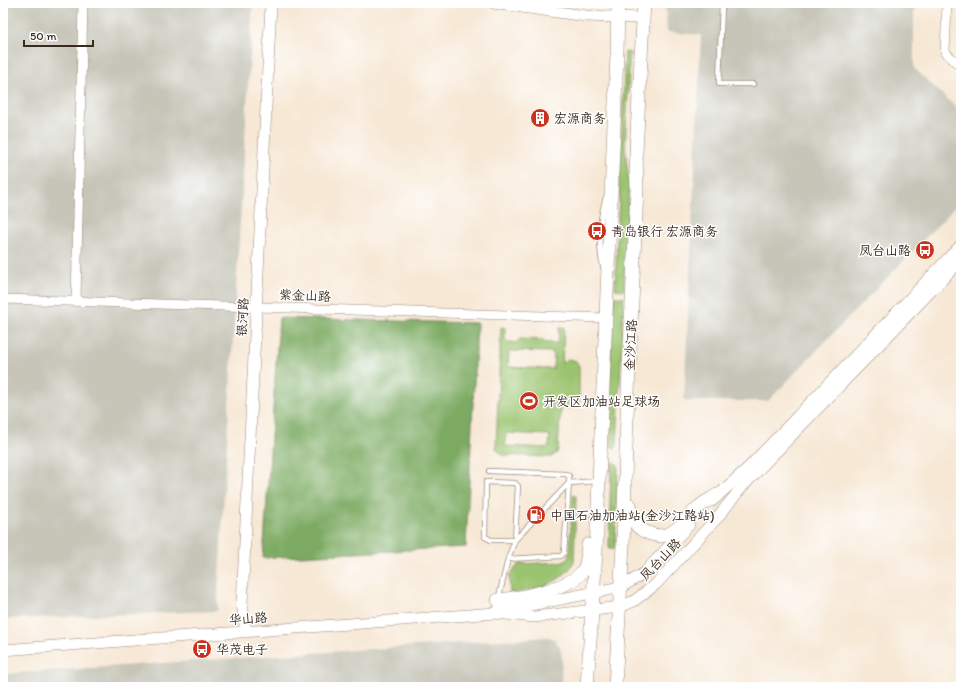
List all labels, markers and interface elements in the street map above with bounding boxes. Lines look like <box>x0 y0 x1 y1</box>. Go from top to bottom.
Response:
scale bar <box>24 22 93 48</box>
text: 50 m <box>30 29 56 43</box>
building icon: 宏源商务 <box>529 107 551 129</box>
place label: 宏源商务 <box>554 111 606 126</box>
bus stop icon: 青岛银行 宏源商务 <box>586 220 608 242</box>
place label: 青岛银行 宏源商务 <box>611 224 718 239</box>
bus stop icon: 凤台山路 <box>914 239 936 261</box>
place label: 凤台山路 <box>859 243 911 258</box>
street label: 紫金山路 <box>279 287 331 304</box>
street label: 银河路 <box>234 297 251 337</box>
street label: 金沙江路 <box>622 319 639 371</box>
sports icon: 开发区加油站足球场 <box>518 390 540 412</box>
place label: 开发区加油站足球场 <box>543 394 660 409</box>
fuel station icon: 中国石油加油站(金沙江路站) <box>525 504 547 526</box>
place label: 中国石油加油站(金沙江路站) <box>550 508 714 523</box>
street label: 凤台山路 <box>637 535 684 583</box>
street label: 华山路 <box>228 610 268 627</box>
bus stop icon: 华茂电子 <box>191 638 213 660</box>
place label: 华茂电子 <box>216 642 268 657</box>

